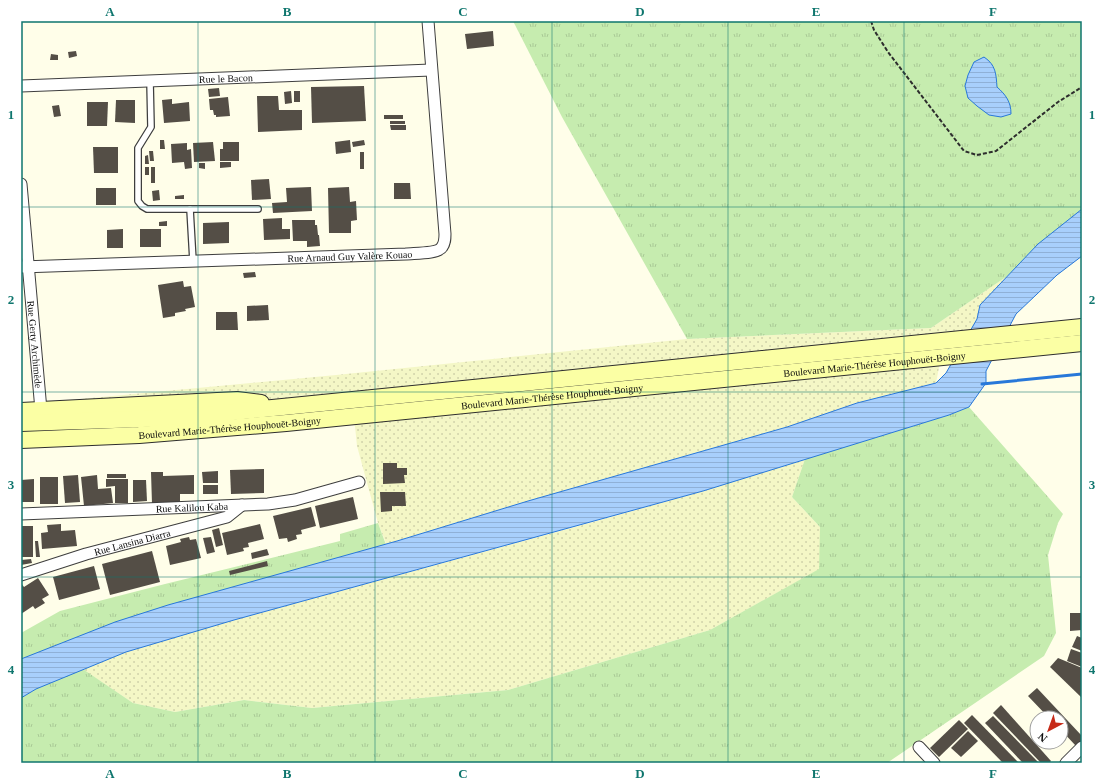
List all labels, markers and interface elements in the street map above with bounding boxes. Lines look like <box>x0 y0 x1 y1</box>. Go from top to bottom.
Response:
text: A <box>105 4 115 19</box>
text: B <box>283 4 292 19</box>
text: C <box>458 4 468 19</box>
text: D <box>635 4 645 19</box>
text: E <box>812 4 820 19</box>
text: F <box>989 4 997 19</box>
street label: Rue le Bacon <box>199 72 253 85</box>
text: 1 <box>8 107 14 122</box>
text: 1 <box>1089 107 1095 122</box>
street label: Rue Arnaud Guy Valère Kouao <box>287 249 413 264</box>
text: 2 <box>8 292 14 307</box>
text: 2 <box>1089 292 1095 307</box>
street label: Rue Gerty Archimède <box>25 300 44 389</box>
street label: Boulevard Marie-Thérèse Houphouët-Boigny <box>783 350 966 379</box>
street label: Boulevard Marie-Thérèse Houphouët-Boigny <box>461 382 644 411</box>
street label: Boulevard Marie-Thérèse Houphouët-Boigny <box>138 415 321 441</box>
text: 3 <box>8 477 15 492</box>
text: 3 <box>1089 477 1096 492</box>
street label: Rue Kalilou Kaba <box>156 501 229 515</box>
street label: Rue Lansina Diarra <box>93 527 172 558</box>
text: 4 <box>8 662 15 677</box>
text: 4 <box>1089 662 1096 677</box>
north arrow <box>1029 710 1069 750</box>
text: N <box>1035 730 1049 745</box>
text: A <box>105 766 115 781</box>
text: B <box>283 766 292 781</box>
text: C <box>458 766 468 781</box>
text: D <box>635 766 645 781</box>
text: E <box>812 766 820 781</box>
text: F <box>989 766 997 781</box>

